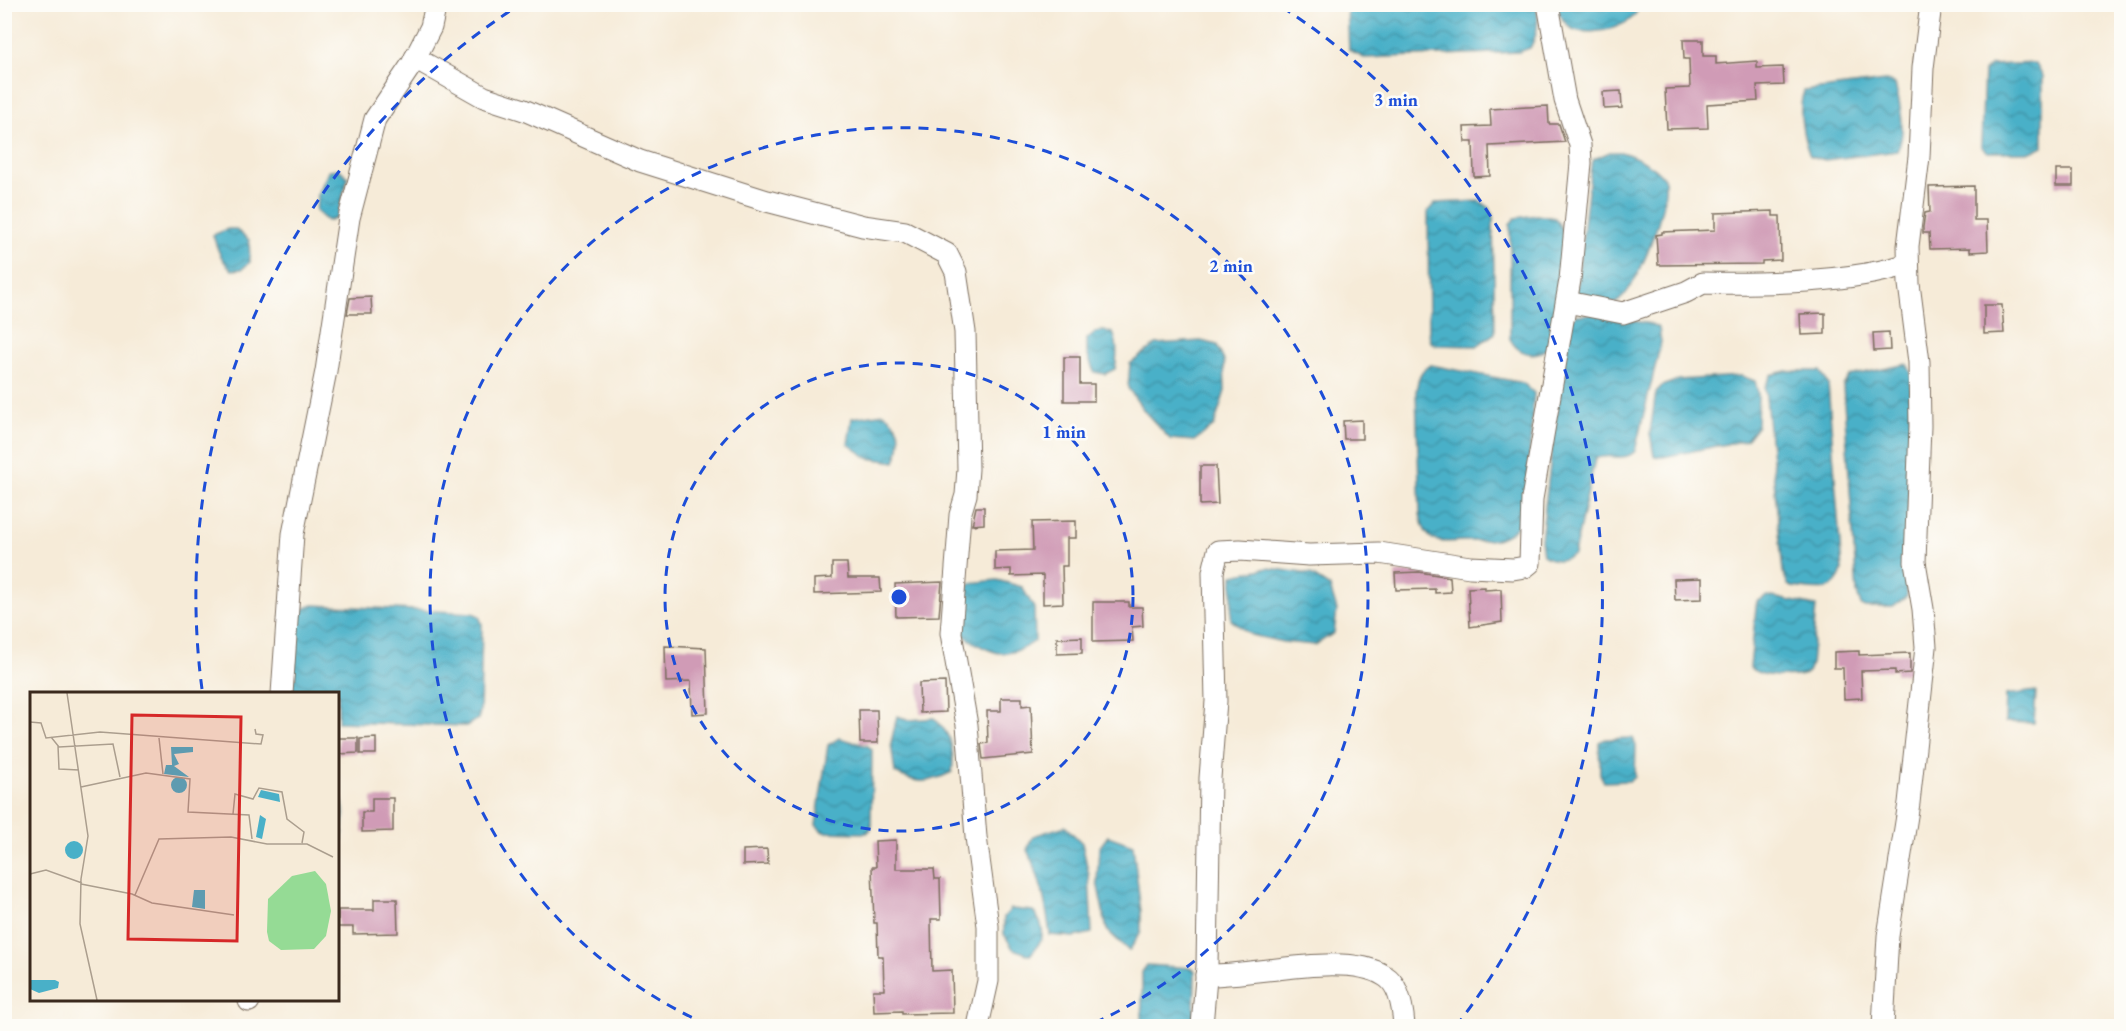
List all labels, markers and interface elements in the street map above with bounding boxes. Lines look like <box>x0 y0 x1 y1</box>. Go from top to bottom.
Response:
text: 3 min <box>1374 88 1418 111</box>
text: 2 min <box>1209 254 1253 277</box>
text: 1 min <box>1042 420 1086 443</box>
centre of rings <box>889 587 909 607</box>
inset map <box>30 692 339 1001</box>

